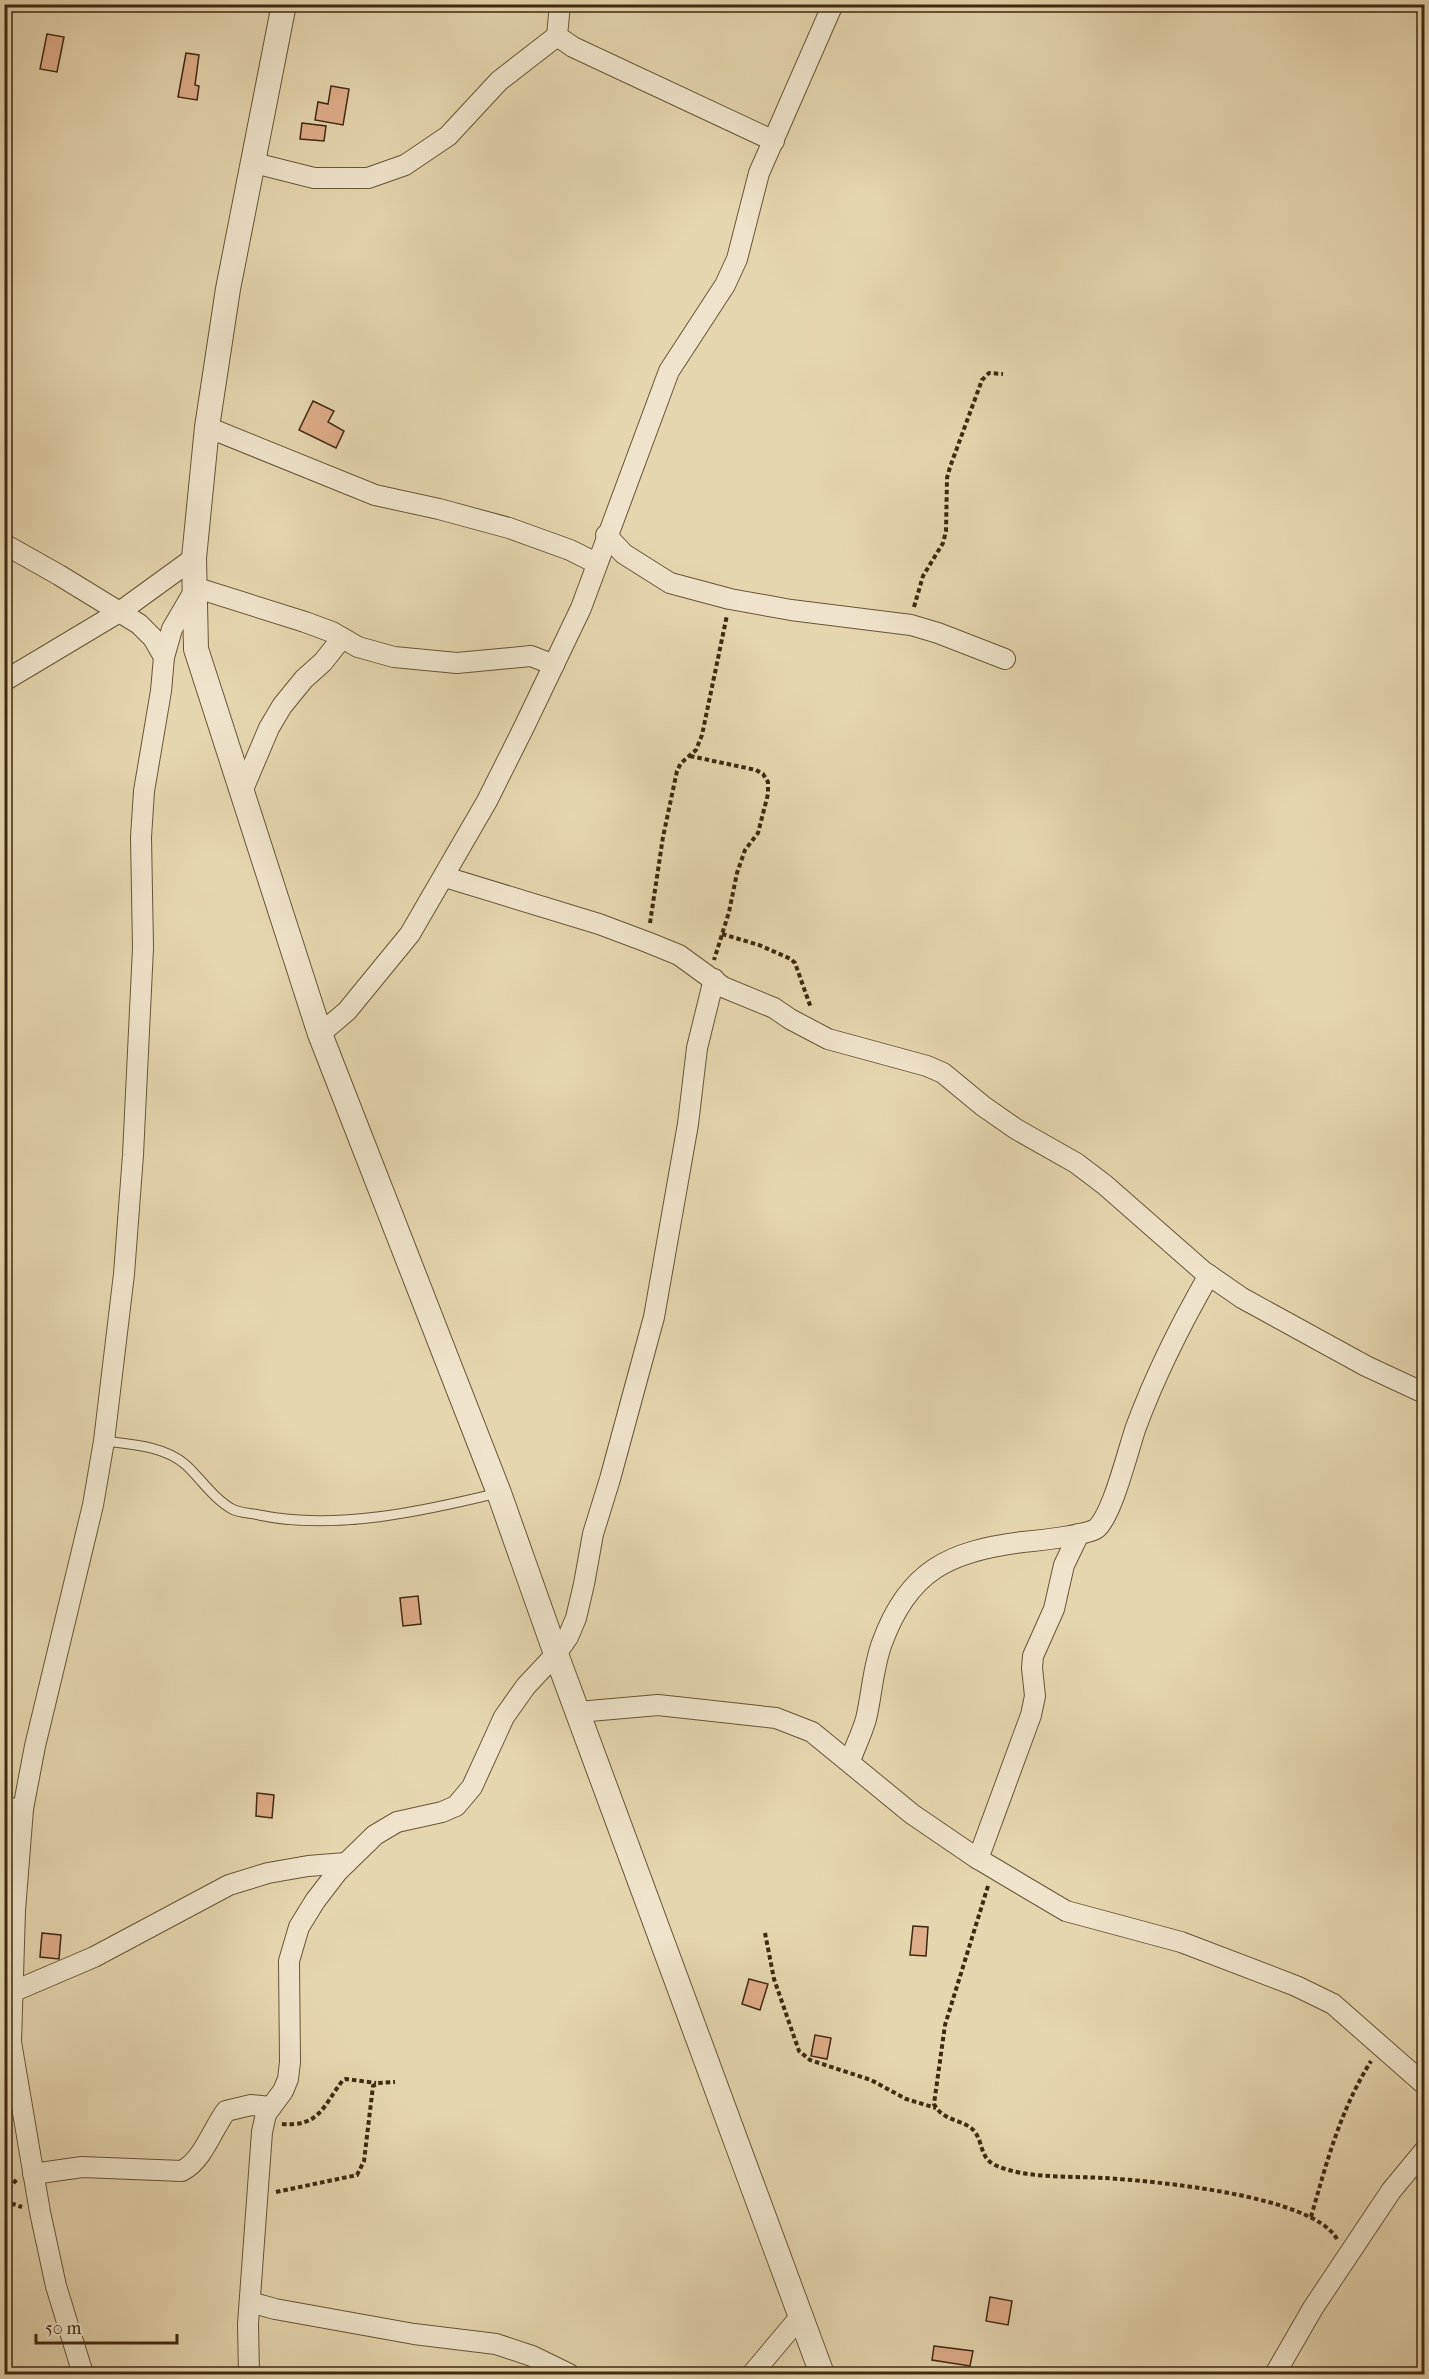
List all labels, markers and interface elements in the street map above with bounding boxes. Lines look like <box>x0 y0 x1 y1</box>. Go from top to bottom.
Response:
scale bar <box>36 2307 177 2345</box>
text: 50 m <box>45 2318 82 2339</box>

